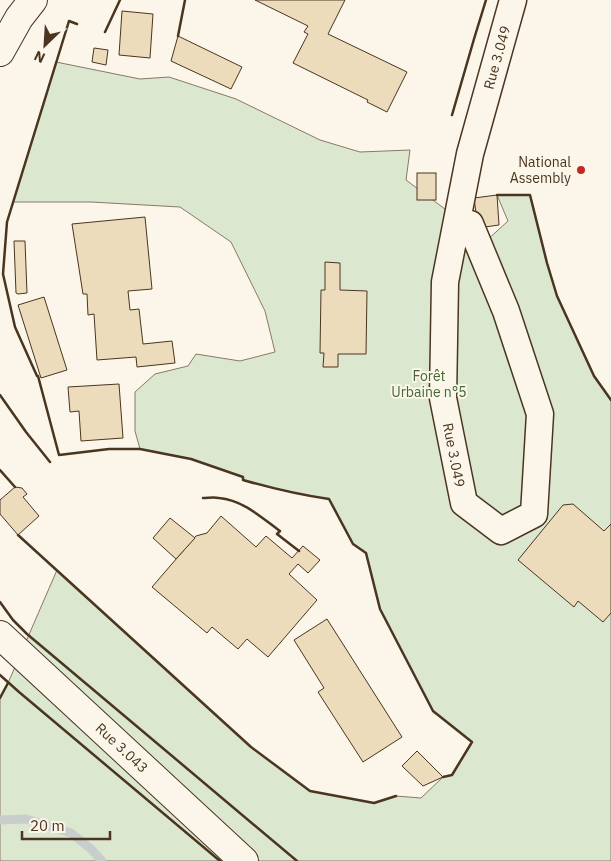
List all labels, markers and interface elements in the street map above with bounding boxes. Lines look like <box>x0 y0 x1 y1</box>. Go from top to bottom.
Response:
north arrow <box>20 20 70 70</box>
street label: Rue 3.049 <box>479 24 514 91</box>
text: N <box>31 46 48 67</box>
place label: National Assembly <box>510 153 571 187</box>
marker: National Assembly <box>575 164 587 176</box>
park label: Forêt Urbaine n°5 <box>391 367 467 401</box>
street label: Rue 3.049 <box>439 421 469 489</box>
street label: Rue 3.043 <box>92 719 152 777</box>
scale bar <box>22 808 110 840</box>
text: 20 m <box>30 816 65 835</box>

